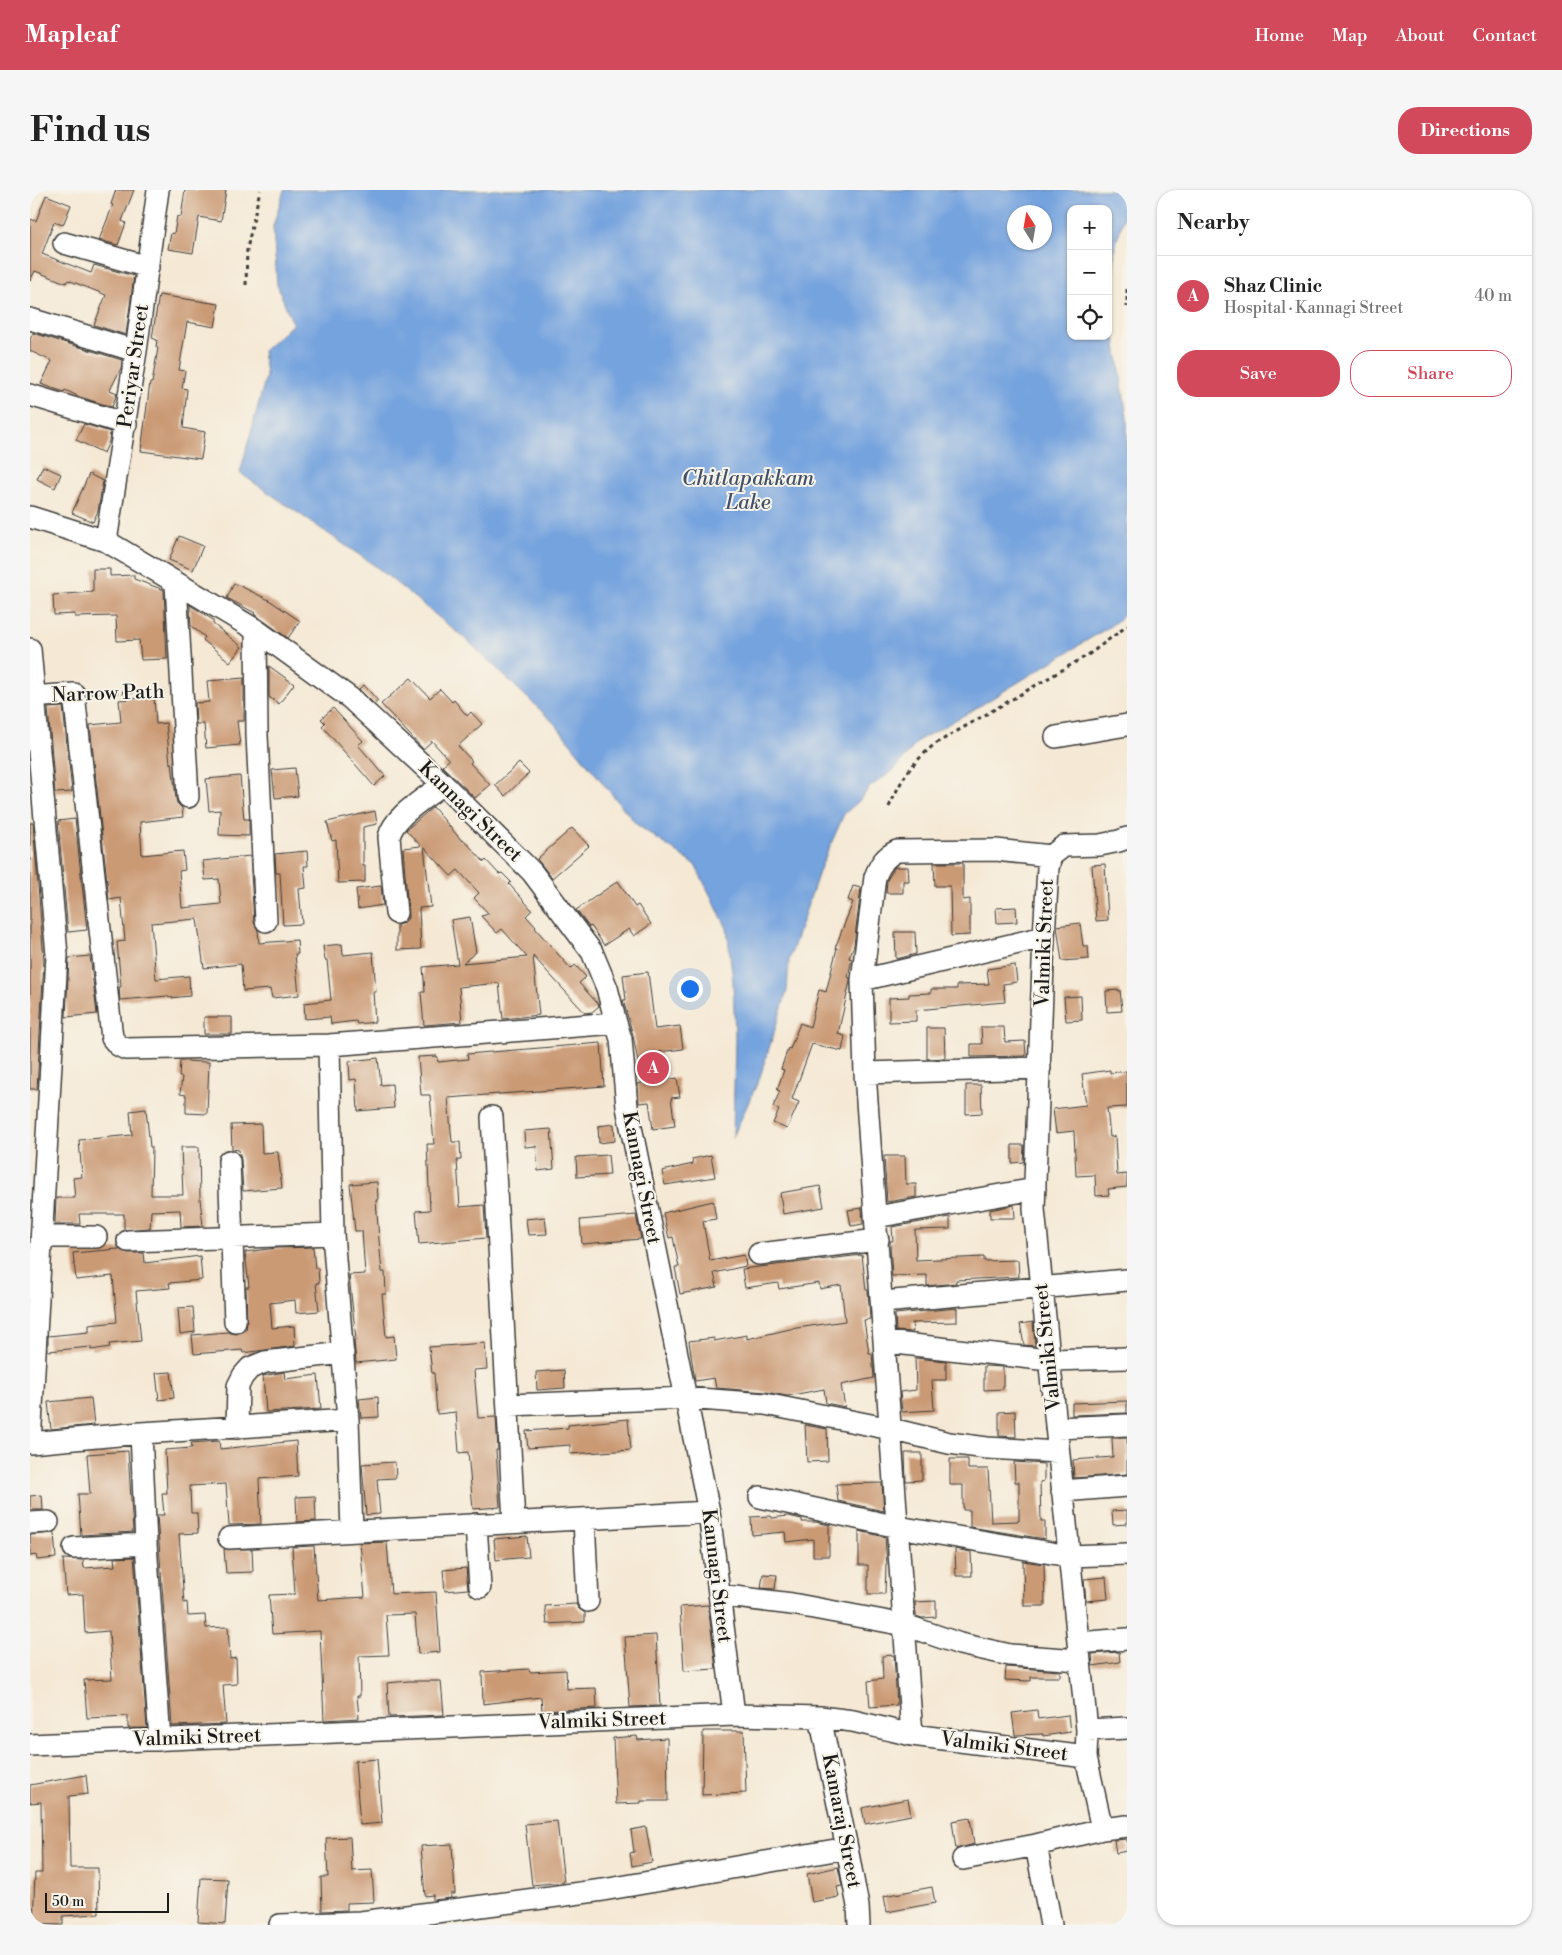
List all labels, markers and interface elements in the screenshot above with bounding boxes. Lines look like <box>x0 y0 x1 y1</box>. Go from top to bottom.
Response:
text: Mapleaf <box>25 20 118 50</box>
text: Home <box>1255 24 1304 47</box>
text: Map <box>1332 24 1368 47</box>
text: About <box>1396 24 1445 47</box>
text: Contact <box>1473 24 1537 47</box>
button: Directions <box>1398 107 1532 154</box>
text: Find us <box>30 109 150 152</box>
north arrow <box>1007 205 1052 250</box>
map controls <box>1067 205 1112 340</box>
button: + <box>1067 205 1112 250</box>
text: Nearby <box>1177 210 1250 236</box>
button: − <box>1067 250 1112 295</box>
text: Shaz Clinic <box>1224 274 1322 298</box>
text: A <box>1187 286 1199 306</box>
text: 40 m <box>1475 286 1512 306</box>
button: locate <box>1067 295 1112 340</box>
text: Hospital · Kannagi Street <box>1224 298 1403 318</box>
street label: Periyar Street <box>113 302 155 430</box>
button: Save <box>1177 350 1340 397</box>
button: Share <box>1350 350 1512 397</box>
water label: Chitlapakkam Lake <box>682 466 815 516</box>
street label: Narrow Path <box>51 680 165 708</box>
street label: Kannagi Street <box>413 756 527 868</box>
street label: Valmiki Street <box>1030 878 1060 1009</box>
your location <box>677 976 703 1002</box>
pin: A <box>637 1049 669 1087</box>
street label: Kannagi Street <box>616 1109 666 1247</box>
street label: Valmiki Street <box>1029 1282 1067 1413</box>
street label: Kannagi Street <box>695 1508 737 1644</box>
street label: Valmiki Street <box>536 1706 667 1736</box>
street label: Valmiki Street <box>131 1723 262 1753</box>
street label: Valmiki Street <box>938 1727 1069 1767</box>
street label: Kamaraj Street <box>816 1752 866 1890</box>
scale bar <box>45 1890 169 1913</box>
text: 50 m <box>52 1893 84 1911</box>

